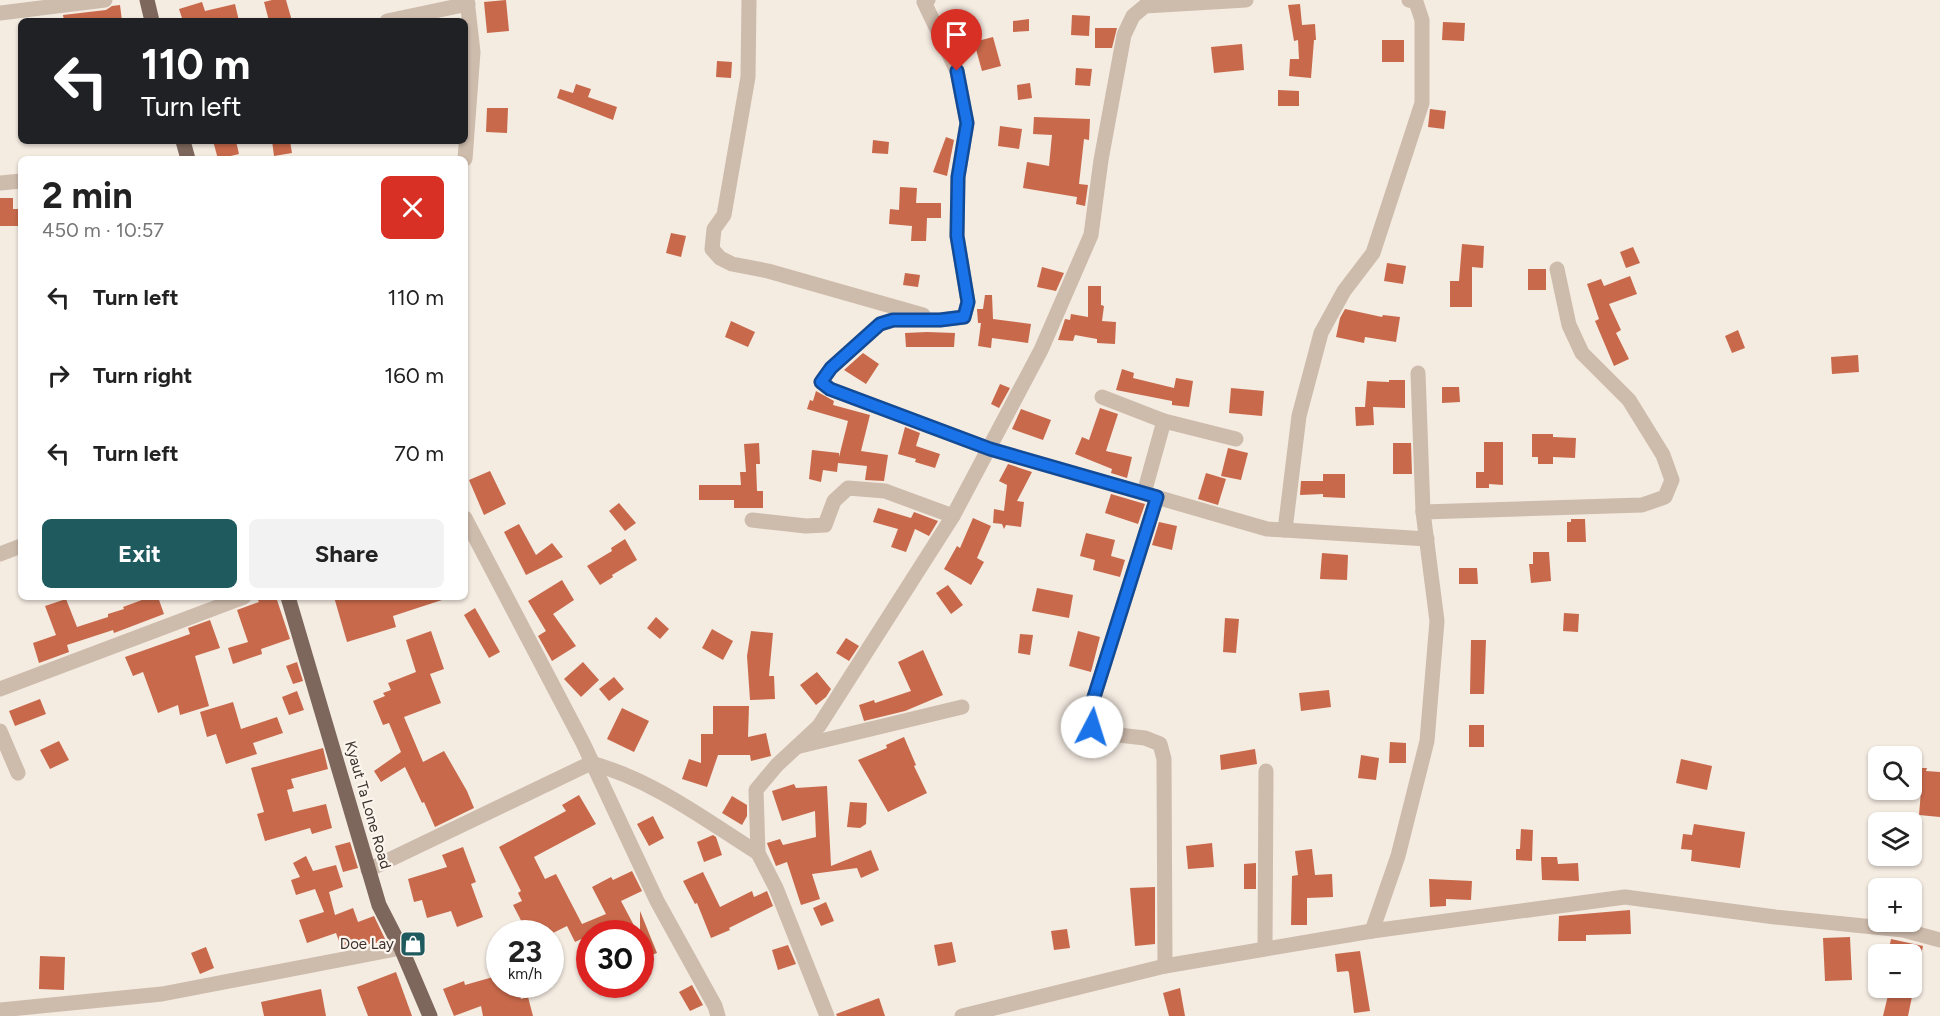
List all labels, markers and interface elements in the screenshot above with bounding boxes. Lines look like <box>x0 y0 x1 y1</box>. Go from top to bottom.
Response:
pin <box>931 9 982 71</box>
icon: arrive <box>940 18 973 51</box>
text: 110 m <box>141 39 250 90</box>
icon: left <box>42 42 120 120</box>
text: Turn left <box>141 90 241 123</box>
text: 2 min <box>42 174 133 217</box>
button: close <box>381 176 444 239</box>
text: 450 m · 10:57 <box>42 218 164 242</box>
icon: left <box>42 281 75 314</box>
text: Turn left <box>93 284 179 311</box>
text: 110 m <box>388 284 444 311</box>
icon: right <box>42 359 75 392</box>
text: Turn right <box>93 362 192 389</box>
text: 160 m <box>384 362 444 389</box>
icon: left <box>42 437 75 470</box>
text: Turn left <box>93 440 179 467</box>
text: 70 m <box>394 440 444 467</box>
button: Exit <box>42 519 237 588</box>
button: Share <box>249 519 444 588</box>
position arrow <box>1060 695 1124 759</box>
street label: Kyaut Ta Lone Road <box>341 739 395 871</box>
map controls <box>1868 746 1922 998</box>
button: search <box>1868 746 1922 800</box>
button: layers <box>1868 812 1922 866</box>
button: + <box>1868 878 1922 932</box>
speed limit sign: 30 <box>576 920 654 998</box>
shop icon: Doe Lay <box>398 929 428 959</box>
text: 23 <box>508 933 542 970</box>
place label: Doe Lay <box>340 935 394 953</box>
button: − <box>1868 944 1922 998</box>
text: km/h <box>508 965 542 983</box>

